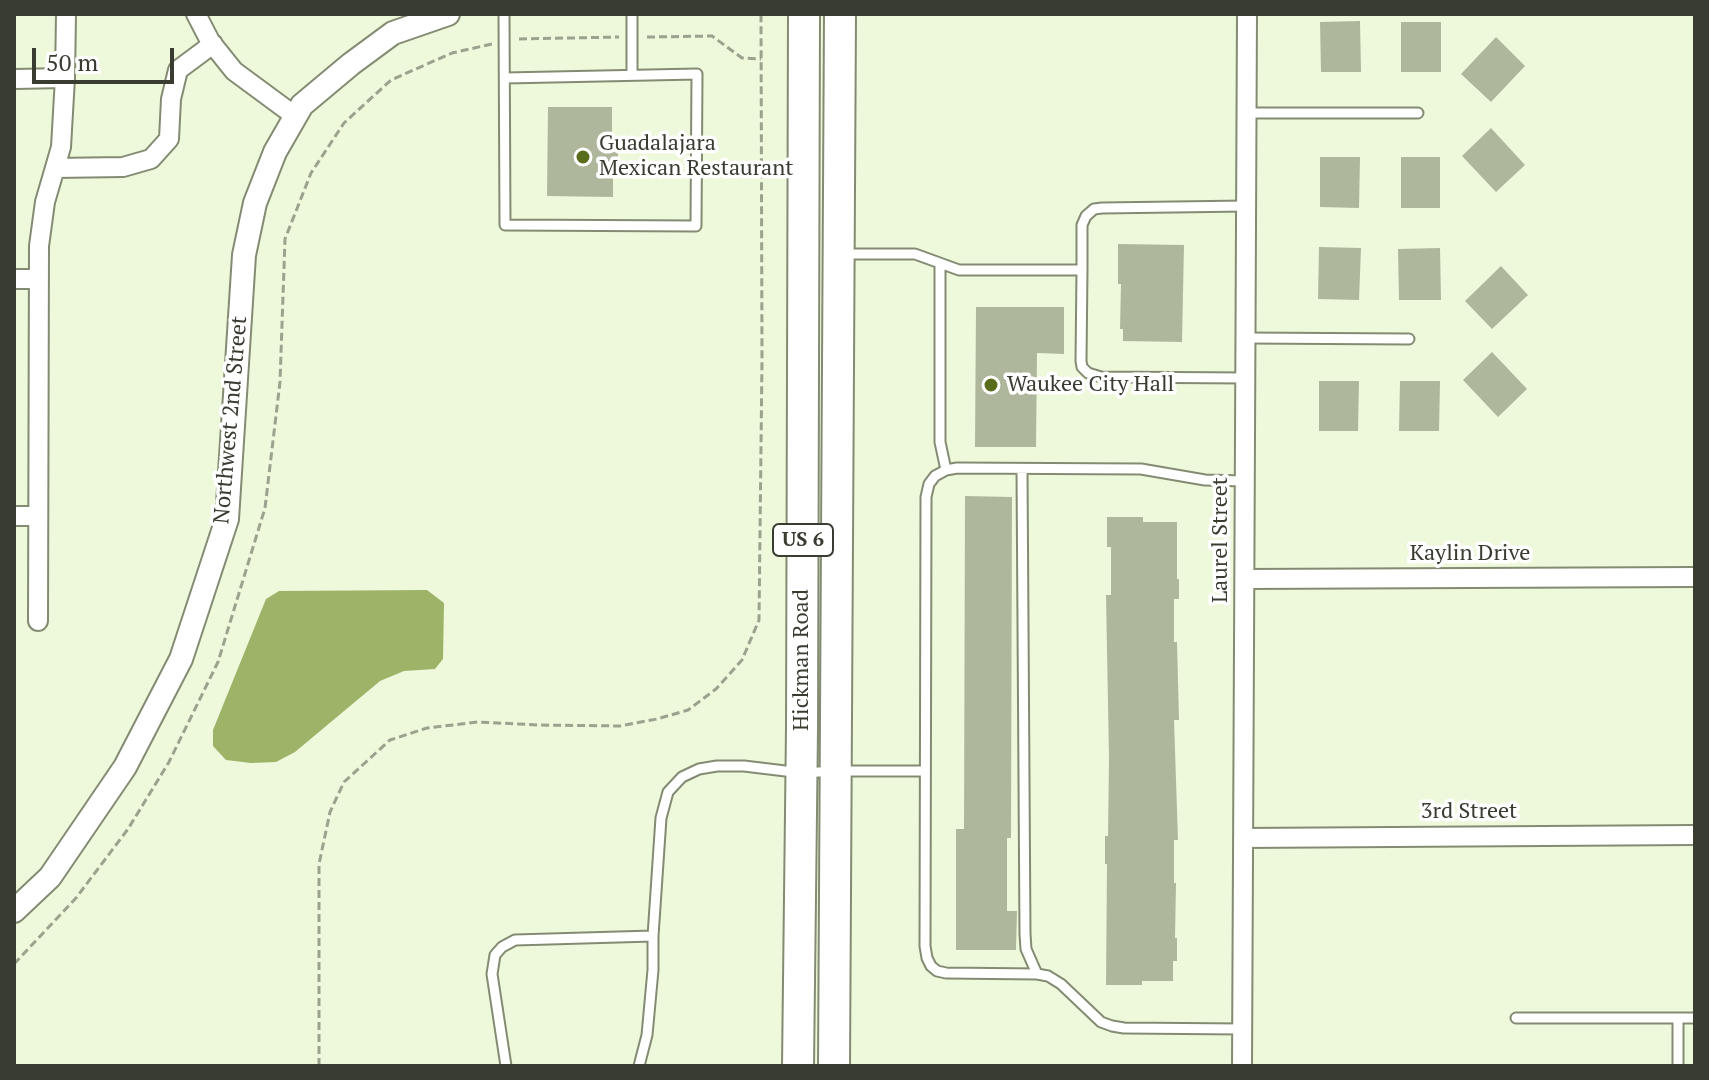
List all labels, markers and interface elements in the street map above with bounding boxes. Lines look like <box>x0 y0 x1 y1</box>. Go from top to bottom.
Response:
scale bar <box>36 32 178 82</box>
text: 50 m <box>46 46 98 78</box>
place label: Guadalajara Mexican Restaurant <box>599 131 793 182</box>
marker: Guadalajara Mexican Restaurant <box>574 148 592 166</box>
street label: Northwest 2nd Street <box>209 315 253 525</box>
place label: Waukee City Hall <box>1007 372 1174 398</box>
marker: Waukee City Hall <box>982 376 1000 394</box>
street label: Laurel Street <box>1208 477 1234 603</box>
road number: US 6 <box>773 524 833 556</box>
street label: Kaylin Drive <box>1410 541 1530 567</box>
street label: Hickman Road <box>789 589 815 731</box>
street label: 3rd Street <box>1421 799 1517 825</box>

